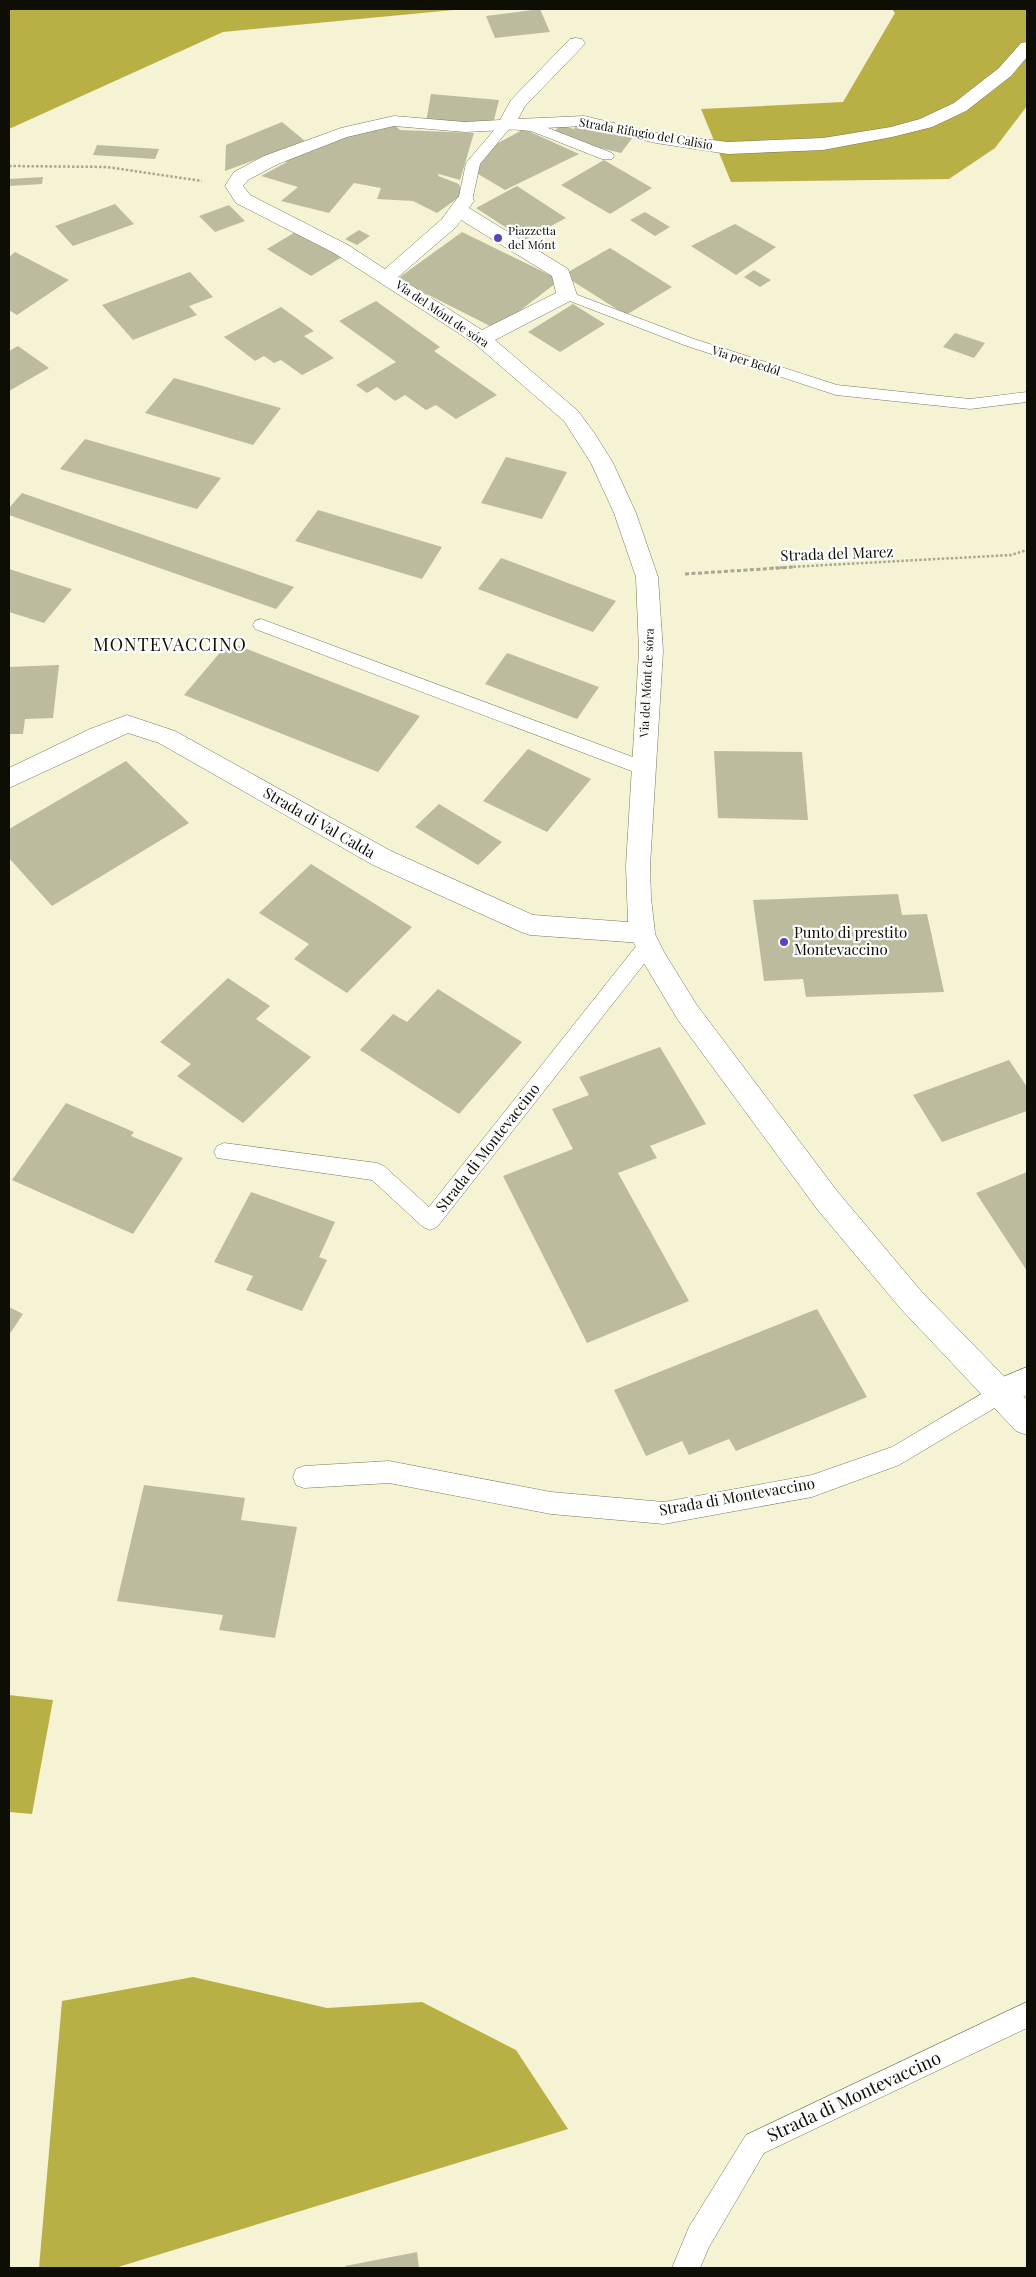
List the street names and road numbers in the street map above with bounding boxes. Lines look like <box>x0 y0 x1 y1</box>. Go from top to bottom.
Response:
street label: Strada Rifugio del Calisio <box>578 113 715 153</box>
street label: Via del Mónt de sóra <box>392 275 492 350</box>
street label: Via per Bedól <box>709 341 783 379</box>
street label: Strada del Marez <box>780 541 894 565</box>
street label: Via del Mónt de sóra <box>635 628 657 739</box>
street label: Strada di Val Calda <box>260 782 379 863</box>
street label: Strada di Montevaccino <box>431 1079 544 1216</box>
street label: Strada di Montevaccino <box>657 1472 816 1520</box>
street label: Strada di Montevaccino <box>763 2045 945 2147</box>

